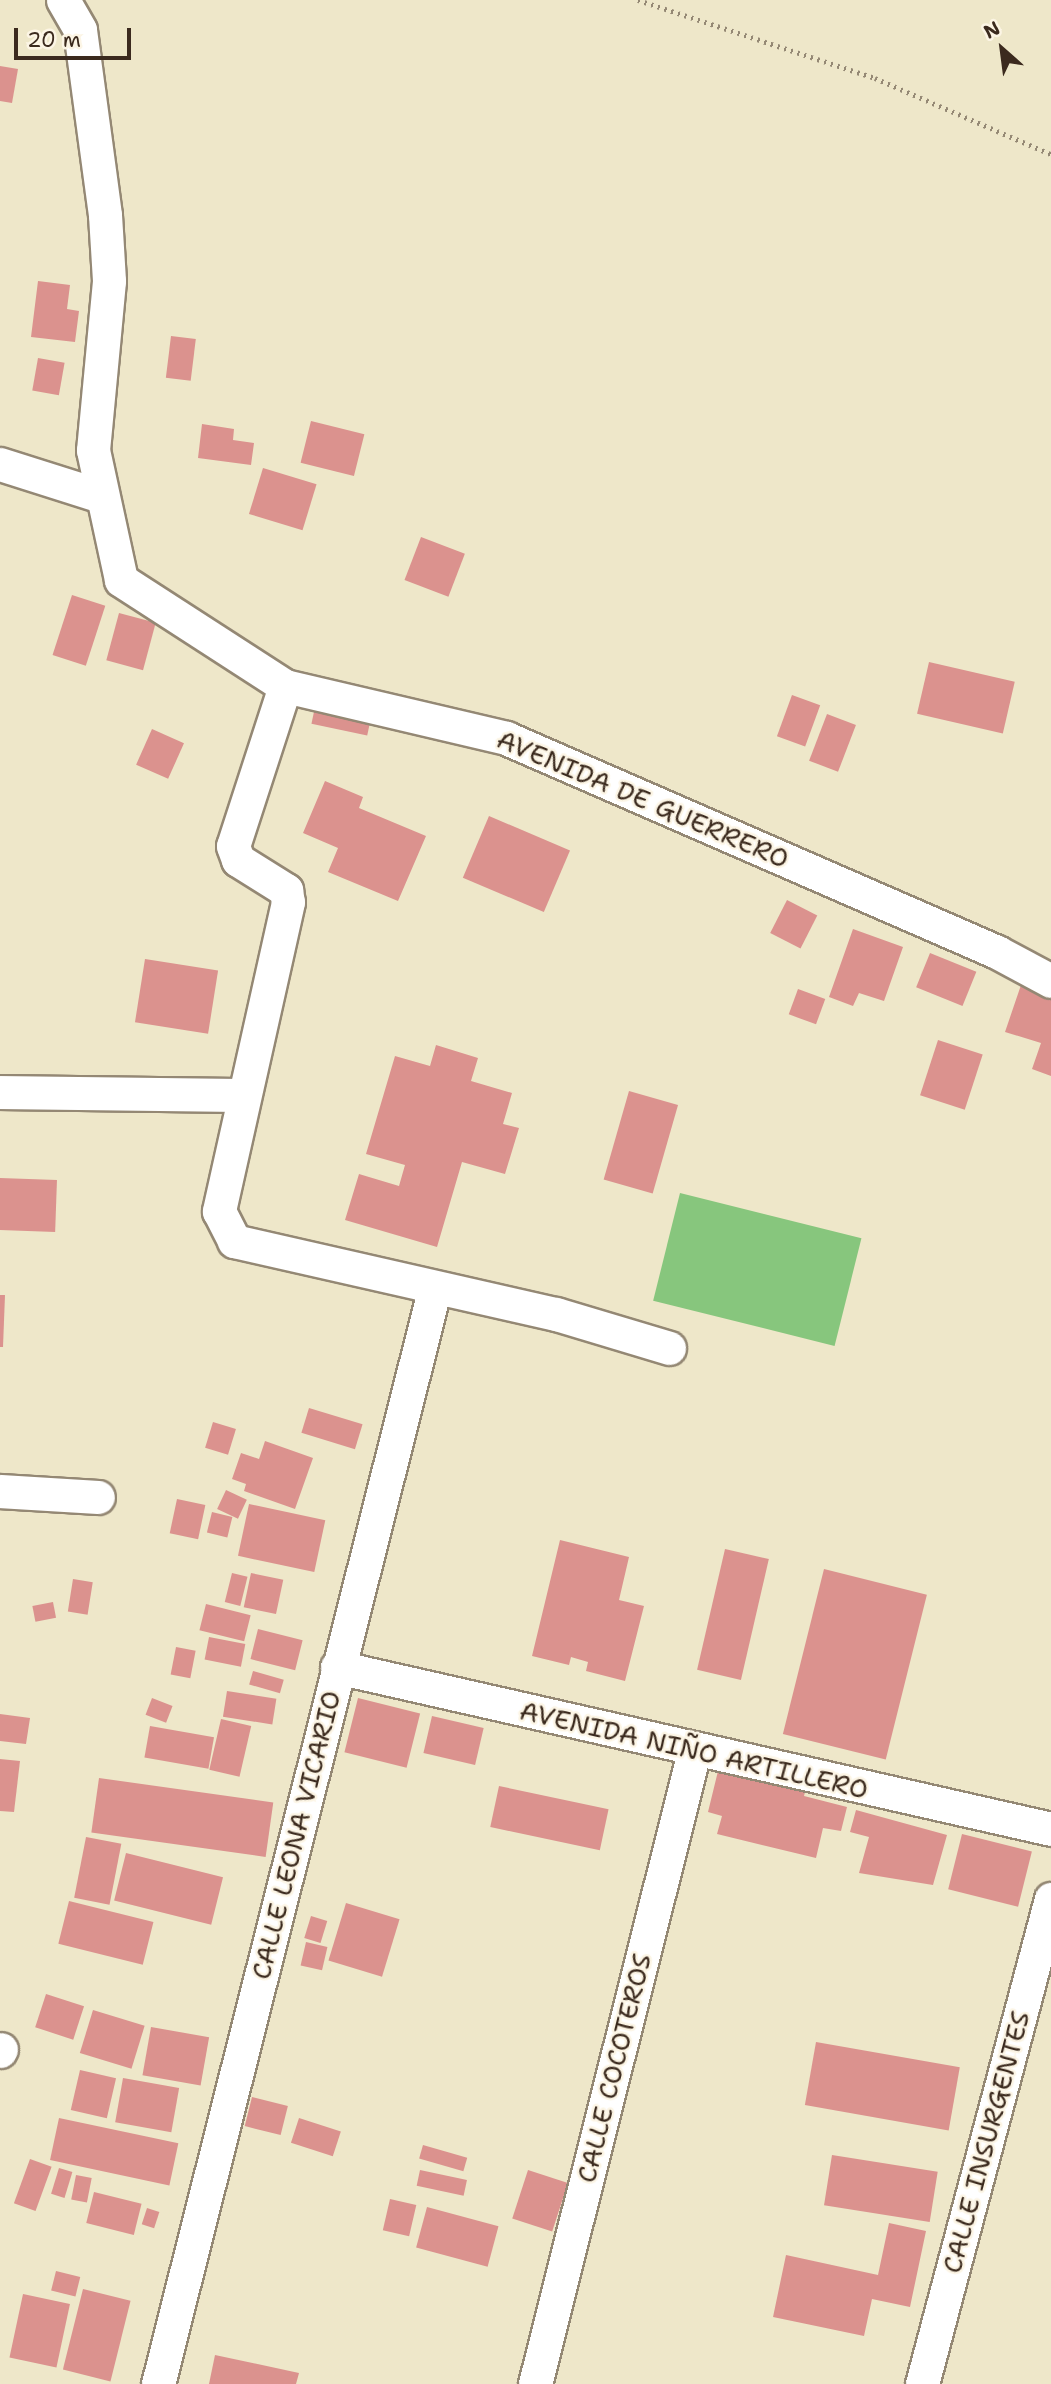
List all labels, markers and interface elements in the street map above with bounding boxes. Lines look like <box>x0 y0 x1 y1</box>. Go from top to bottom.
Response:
scale bar <box>18 14 135 58</box>
north arrow <box>967 14 1037 84</box>
text: N <box>979 15 1004 45</box>
text: 20 m <box>27 26 81 54</box>
street label: AVENIDA DE GUERRERO <box>492 723 794 875</box>
street label: CALLE LEONA VICARIO <box>245 1688 347 1982</box>
street label: AVENIDA NIÑO ARTILLERO <box>517 1695 871 1805</box>
street label: CALLE COCOTEROS <box>570 1950 658 2186</box>
street label: CALLE INSURGENTES <box>936 2008 1036 2276</box>

